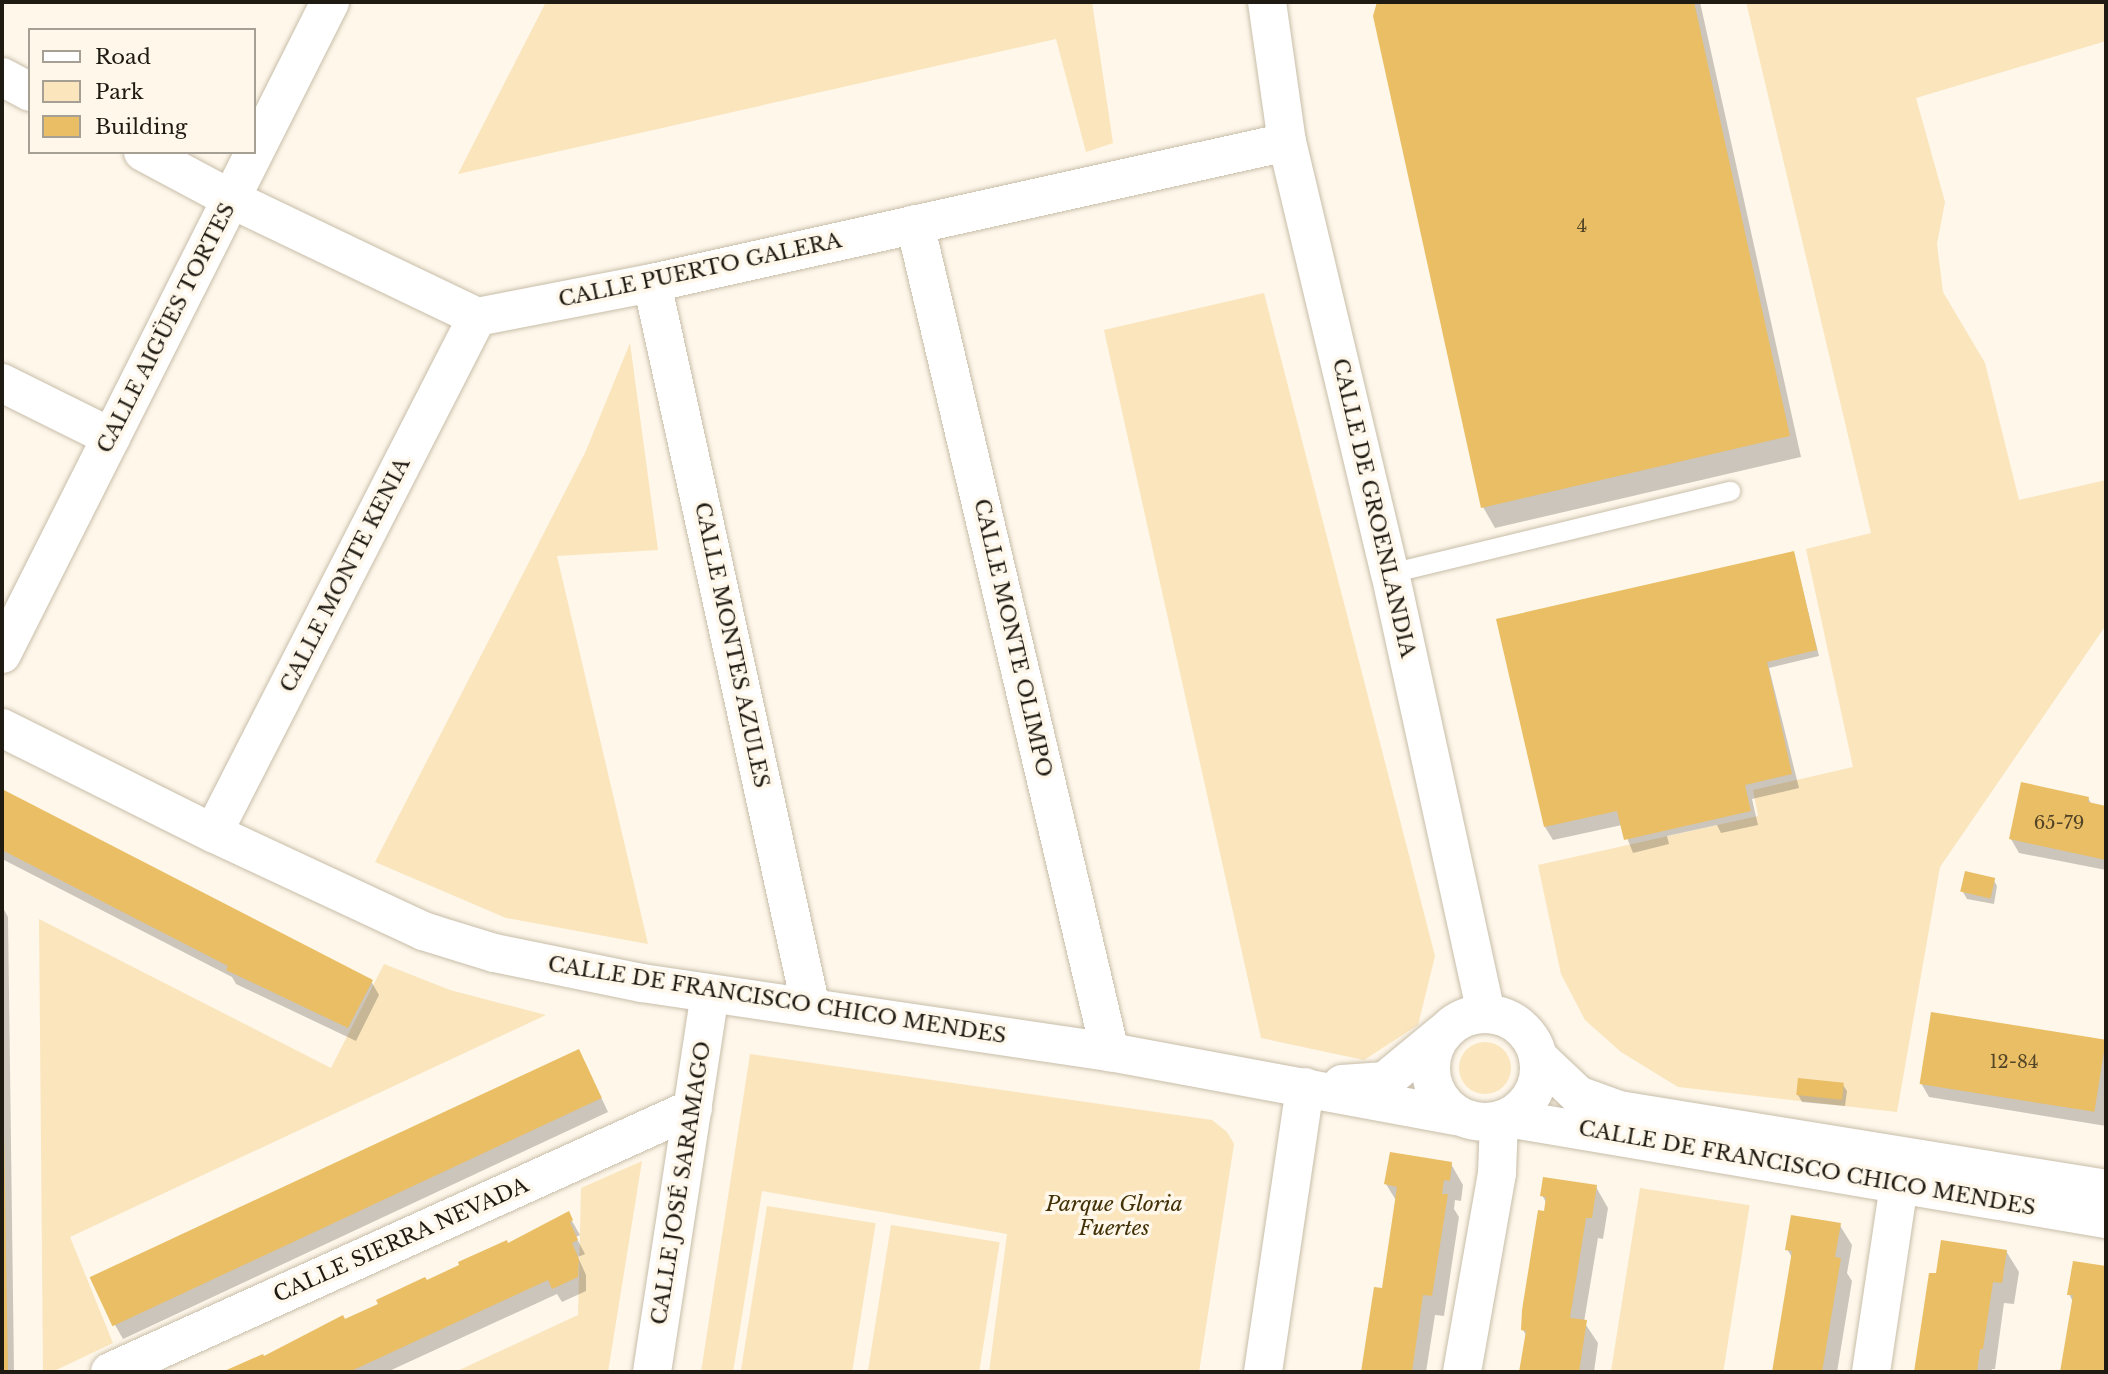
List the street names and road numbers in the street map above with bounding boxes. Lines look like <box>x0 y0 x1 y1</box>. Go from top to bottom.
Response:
street label: CALLE AIGÜES TORTES <box>92 198 240 458</box>
street label: CALLE PUERTO GALERA <box>556 228 844 312</box>
street label: CALLE DE GROENLANDIA <box>1327 356 1421 660</box>
street label: CALLE MONTE KENIA <box>275 454 415 696</box>
street label: CALLE MONTE OLIMPO <box>969 496 1057 780</box>
street label: CALLE MONTES AZULES <box>689 499 775 791</box>
street label: CALLE DE FRANCISCO CHICO MENDES <box>546 951 1008 1049</box>
street label: CALLE JOSÉ SARAMAGO <box>646 1039 716 1327</box>
street label: CALLE DE FRANCISCO CHICO MENDES <box>1577 1115 2037 1221</box>
street label: CALLE SIERRA NEVADA <box>269 1172 533 1308</box>

